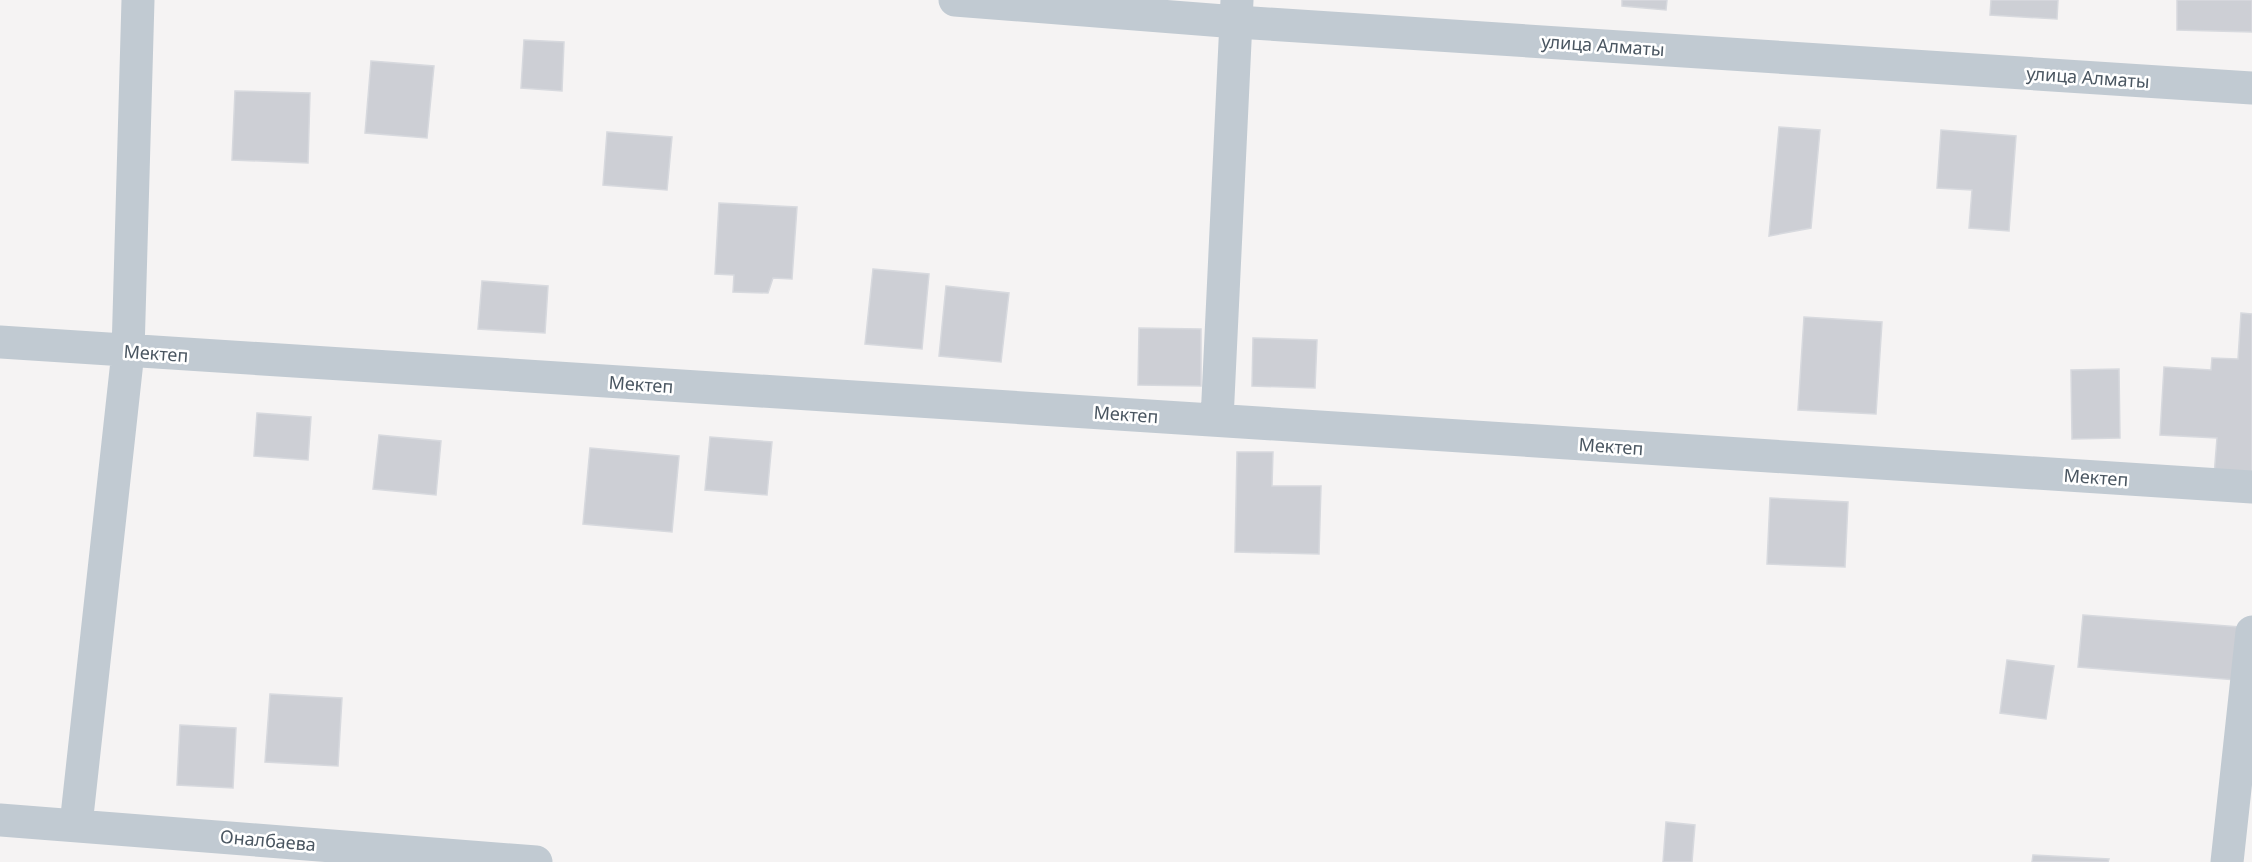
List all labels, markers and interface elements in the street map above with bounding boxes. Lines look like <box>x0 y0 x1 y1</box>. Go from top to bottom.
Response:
street label: улица Алматы <box>1541 29 1665 61</box>
street label: улица Алматы <box>2026 61 2150 93</box>
street label: Мектеп <box>123 339 189 367</box>
street label: Мектеп <box>608 370 674 398</box>
street label: Мектеп <box>1093 400 1159 428</box>
street label: Мектеп <box>1578 432 1644 460</box>
street label: Мектеп <box>2063 463 2129 491</box>
street label: Оналбаева <box>219 824 317 856</box>

